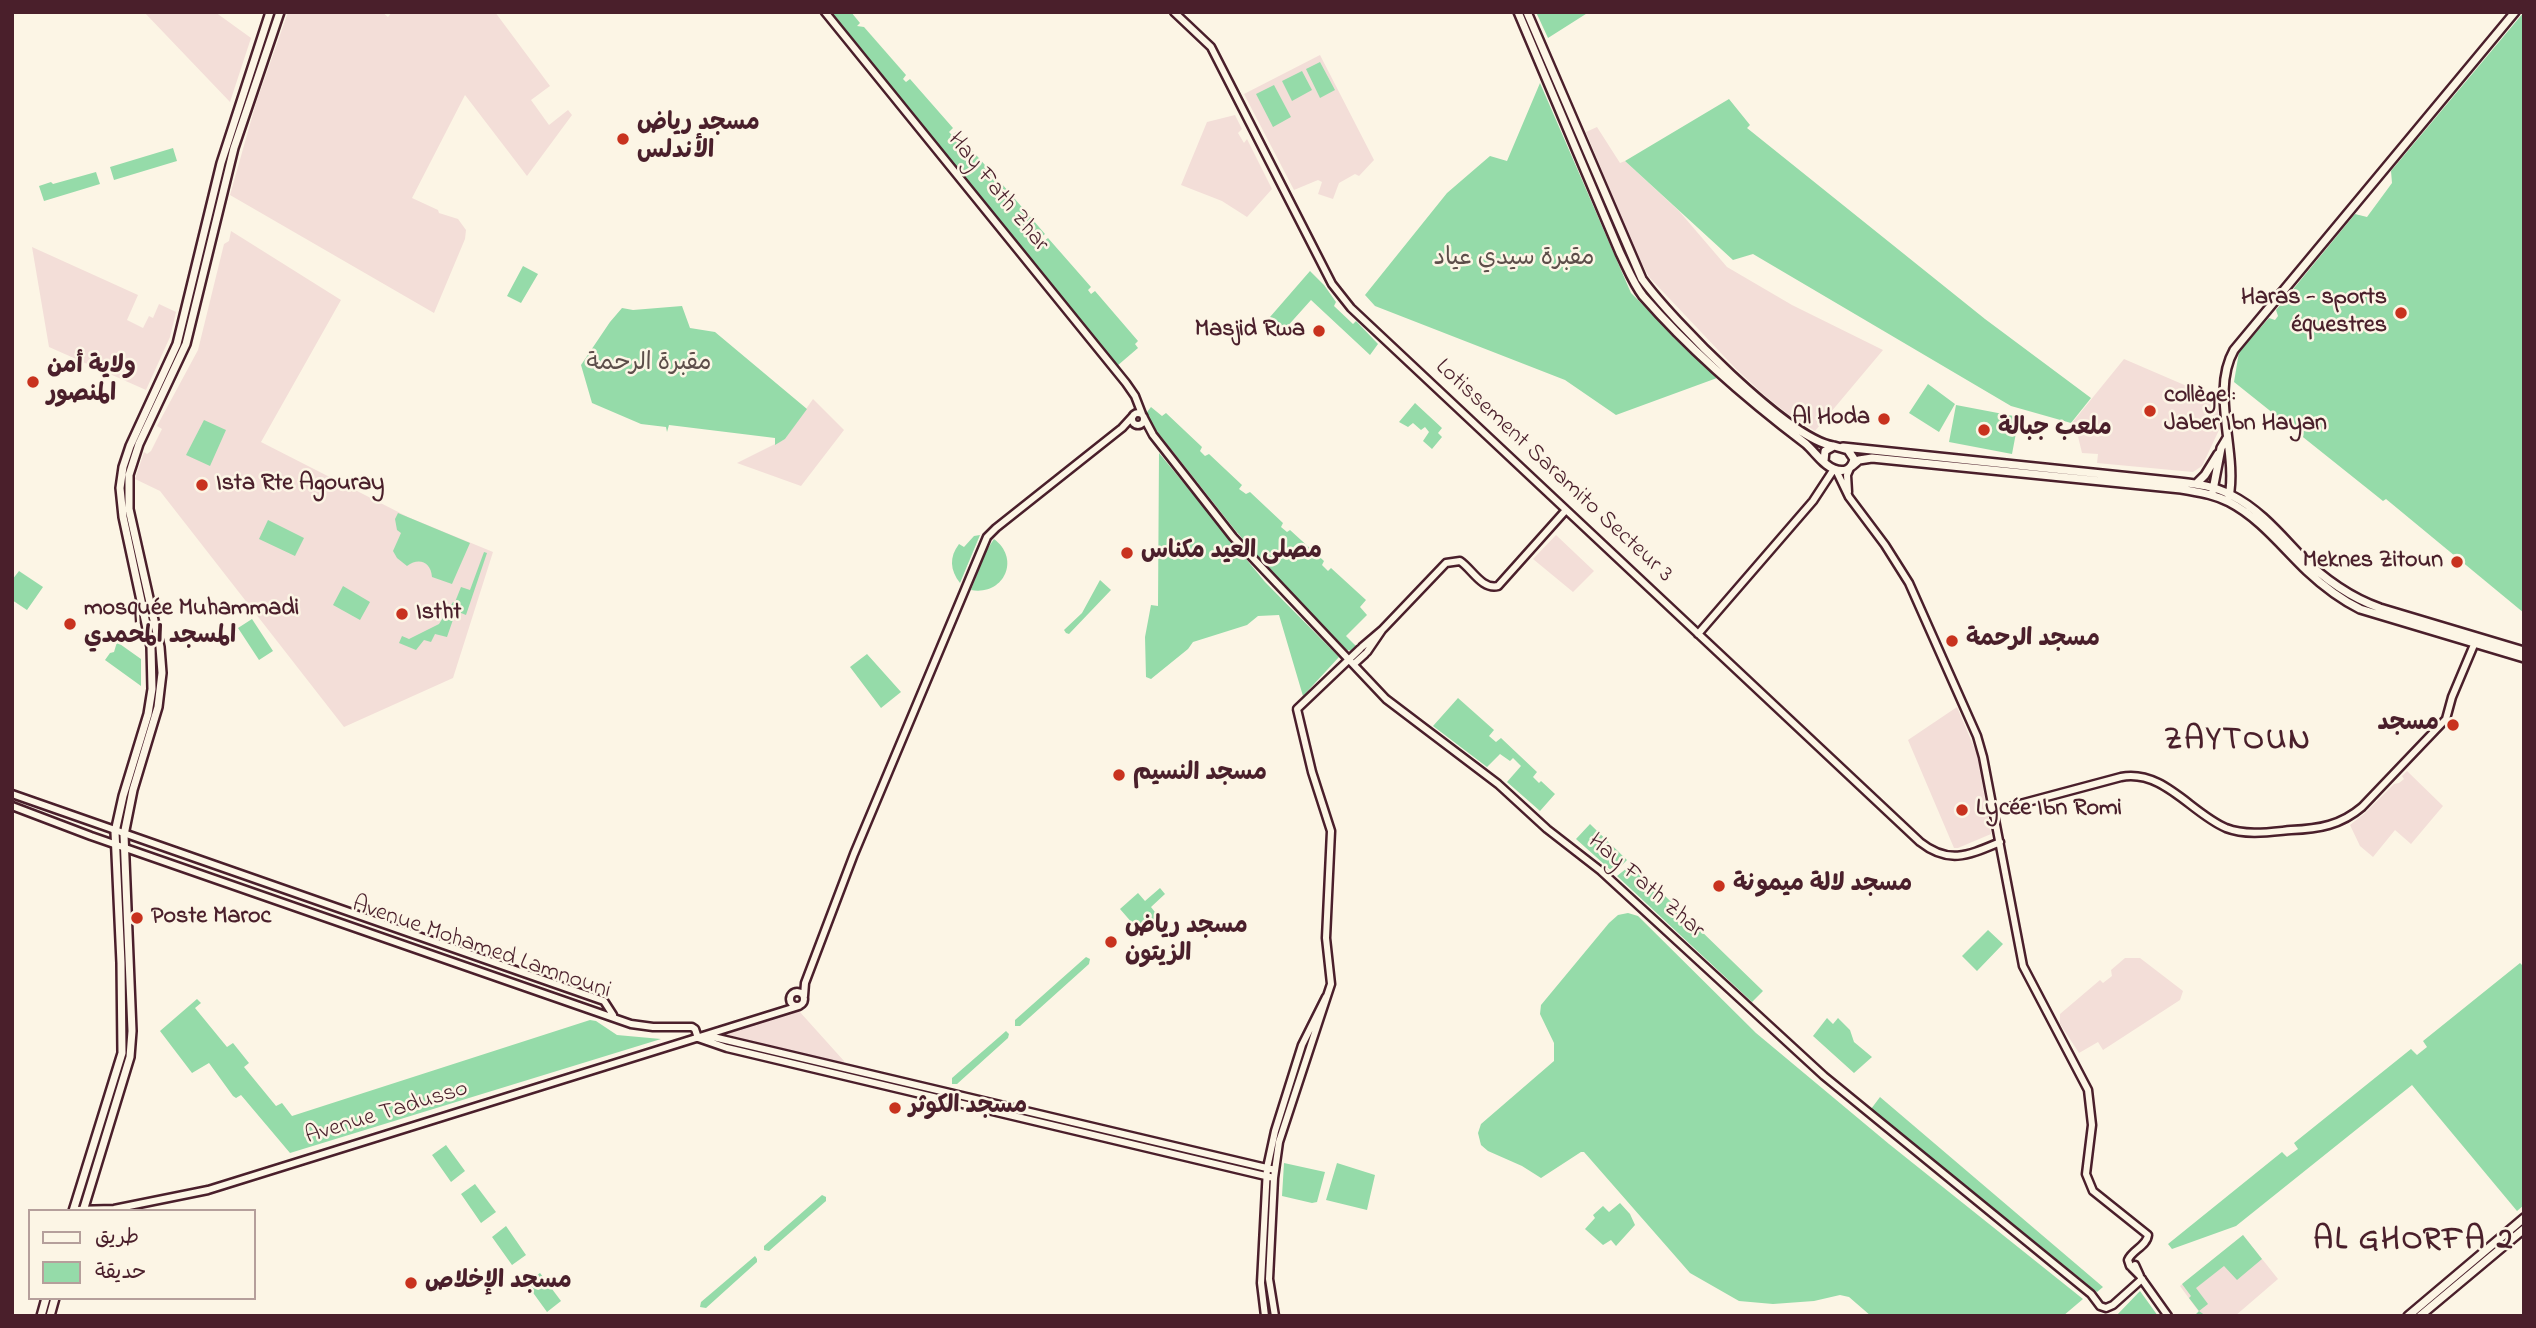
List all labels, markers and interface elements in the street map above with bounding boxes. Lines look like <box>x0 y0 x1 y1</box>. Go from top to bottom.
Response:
place label: مسجد رياض الأندلس <box>637 111 760 167</box>
street label: Hay Fath Zhar <box>940 127 1054 259</box>
marker: مسجد رياض الأندلس <box>615 131 631 147</box>
park label: مقبرة سيدي عياد <box>1433 246 1595 274</box>
place label: Haras - sports équestres <box>2241 285 2387 341</box>
marker: Haras - sports équestres <box>2393 305 2409 321</box>
place label: Masjid Rwa <box>1195 317 1305 345</box>
marker: Masjid Rwa <box>1311 323 1327 339</box>
park label: مقبرة الرحمة <box>587 351 711 379</box>
place label: ولاية أمن المنصور <box>47 354 136 410</box>
street label: Lotissement Saramito Secteur 3 <box>1428 354 1678 590</box>
marker: ولاية أمن المنصور <box>25 374 41 390</box>
place label: collège : Jaber Ibn Hayan <box>2164 383 2327 439</box>
marker: collège : Jaber Ibn Hayan <box>2142 403 2158 419</box>
place label: Al Hoda <box>1792 405 1870 433</box>
marker: Al Hoda <box>1876 411 1892 427</box>
place label: ملعب جبالة <box>1998 416 2112 444</box>
marker: ملعب جبالة <box>1976 422 1992 438</box>
place label: Ista Rte Agouray <box>216 471 384 499</box>
marker: Ista Rte Agouray <box>194 477 210 493</box>
place label: مصلى العيد مكناس <box>1141 539 1322 567</box>
marker: مصلى العيد مكناس <box>1119 545 1135 561</box>
place label: Meknes Zitoun <box>2302 548 2443 576</box>
marker: Meknes Zitoun <box>2449 554 2465 570</box>
place label: mosquée Muhammadi المسجد المحمدي <box>84 596 299 652</box>
place label: Istht <box>416 600 461 628</box>
marker: Istht <box>394 606 410 622</box>
marker: mosquée Muhammadi المسجد المحمدي <box>62 616 78 632</box>
place label: مسجد الرحمة <box>1966 627 2100 655</box>
marker: مسجد الرحمة <box>1944 633 1960 649</box>
place label: مسجد <box>2377 711 2439 739</box>
marker: مسجد <box>2445 717 2461 733</box>
district label: ZAYTOUN <box>2165 724 2311 762</box>
place label: مسجد النسيم <box>1133 761 1267 789</box>
marker: مسجد النسيم <box>1111 767 1127 783</box>
place label: Lycée Ibn Romi <box>1976 796 2122 824</box>
marker: Lycée Ibn Romi <box>1954 802 1970 818</box>
street label: Hay Fath Zhar <box>1581 828 1709 946</box>
place label: مسجد لالة ميمونة <box>1733 872 1912 900</box>
marker: مسجد لالة ميمونة <box>1711 878 1727 894</box>
street label: Avenue Mohamed Lamnouni <box>348 891 614 1007</box>
place label: Poste Maroc <box>151 904 271 932</box>
marker: Poste Maroc <box>129 910 145 926</box>
place label: مسجد رياض الزيتون <box>1125 914 1248 970</box>
marker: مسجد رياض الزيتون <box>1103 934 1119 950</box>
street label: Avenue Tadusso <box>302 1076 472 1152</box>
place label: مسجد الكوثر <box>909 1094 1027 1122</box>
marker: مسجد الكوثر <box>887 1100 903 1116</box>
legend <box>28 1209 256 1300</box>
text: طريق <box>95 1223 139 1253</box>
district label: AL GHORFA 2 <box>2315 1224 2513 1262</box>
text: حديقة <box>95 1258 146 1288</box>
place label: مسجد الإخلاص <box>425 1269 572 1297</box>
marker: مسجد الإخلاص <box>403 1275 419 1291</box>

